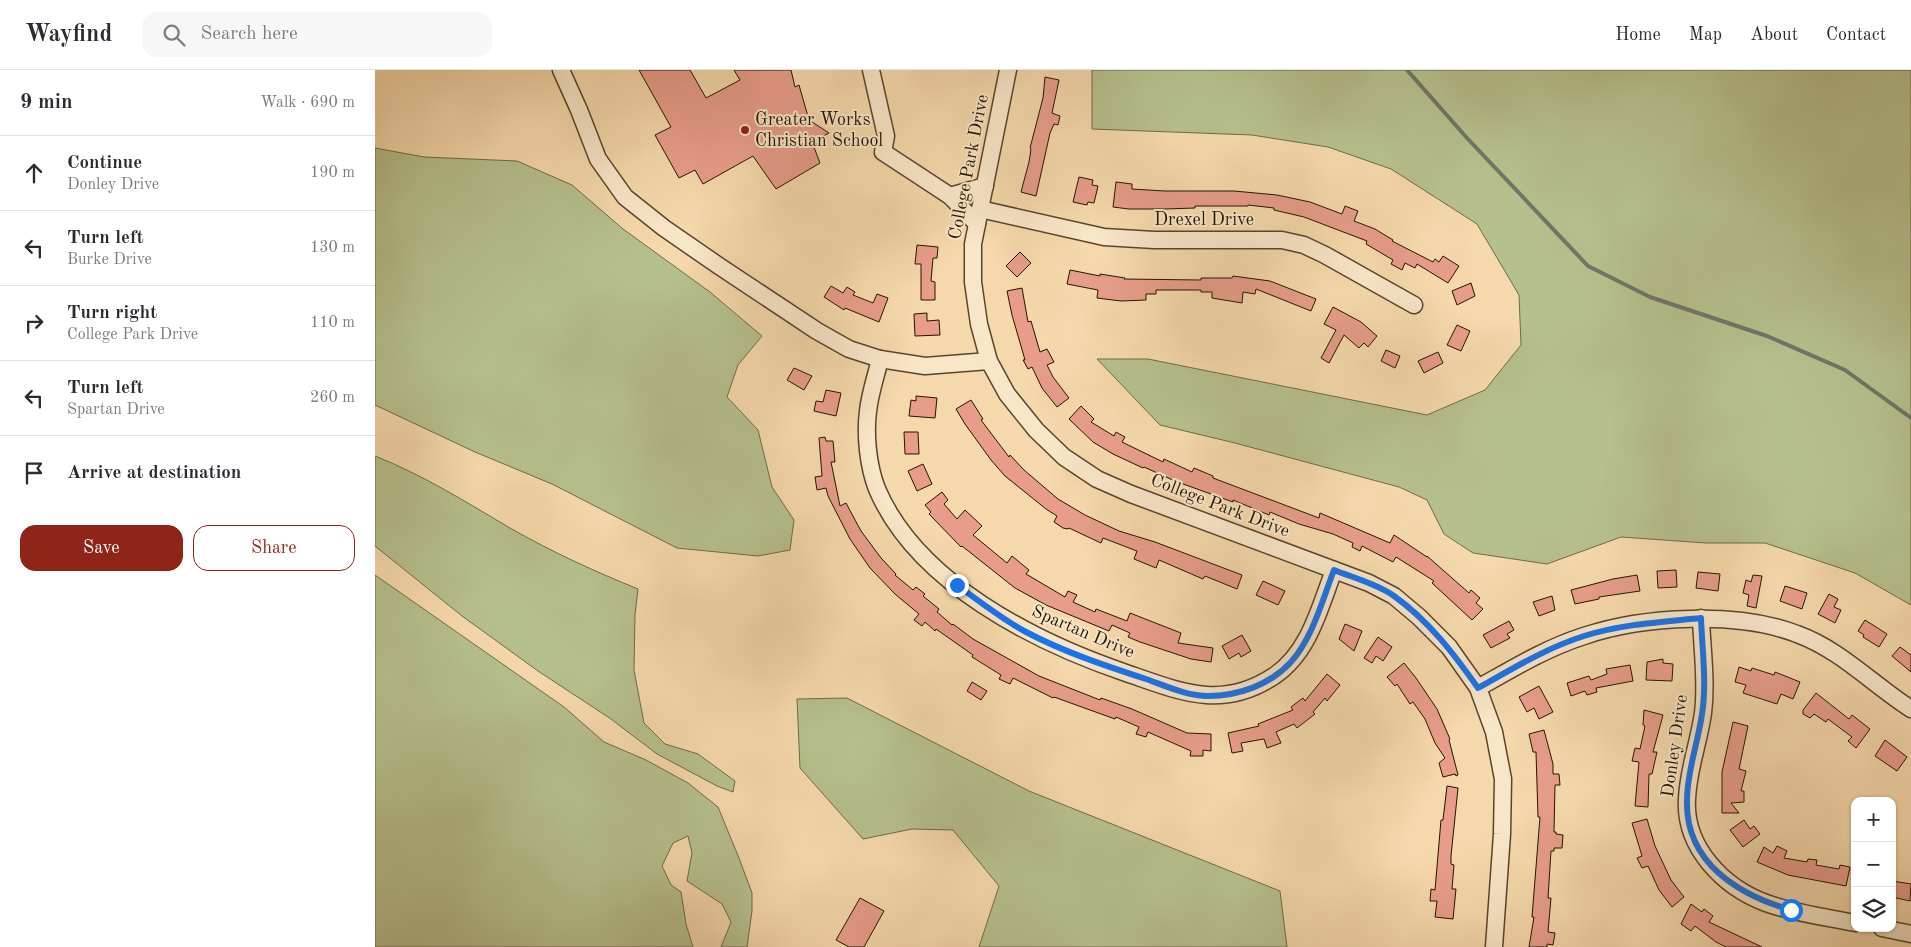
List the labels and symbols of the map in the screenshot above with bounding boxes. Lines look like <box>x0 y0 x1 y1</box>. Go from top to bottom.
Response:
street label: College Park Drive <box>946 93 992 241</box>
place label: Greater Works Christian School <box>755 111 883 150</box>
marker: Greater Works Christian School <box>739 124 751 136</box>
street label: Drexel Drive <box>1154 211 1254 229</box>
street label: College Park Drive <box>1148 471 1292 541</box>
route end <box>946 574 969 597</box>
street label: Spartan Drive <box>1029 602 1137 662</box>
street label: Donley Drive <box>1659 693 1691 799</box>
route start <box>1780 899 1803 922</box>

